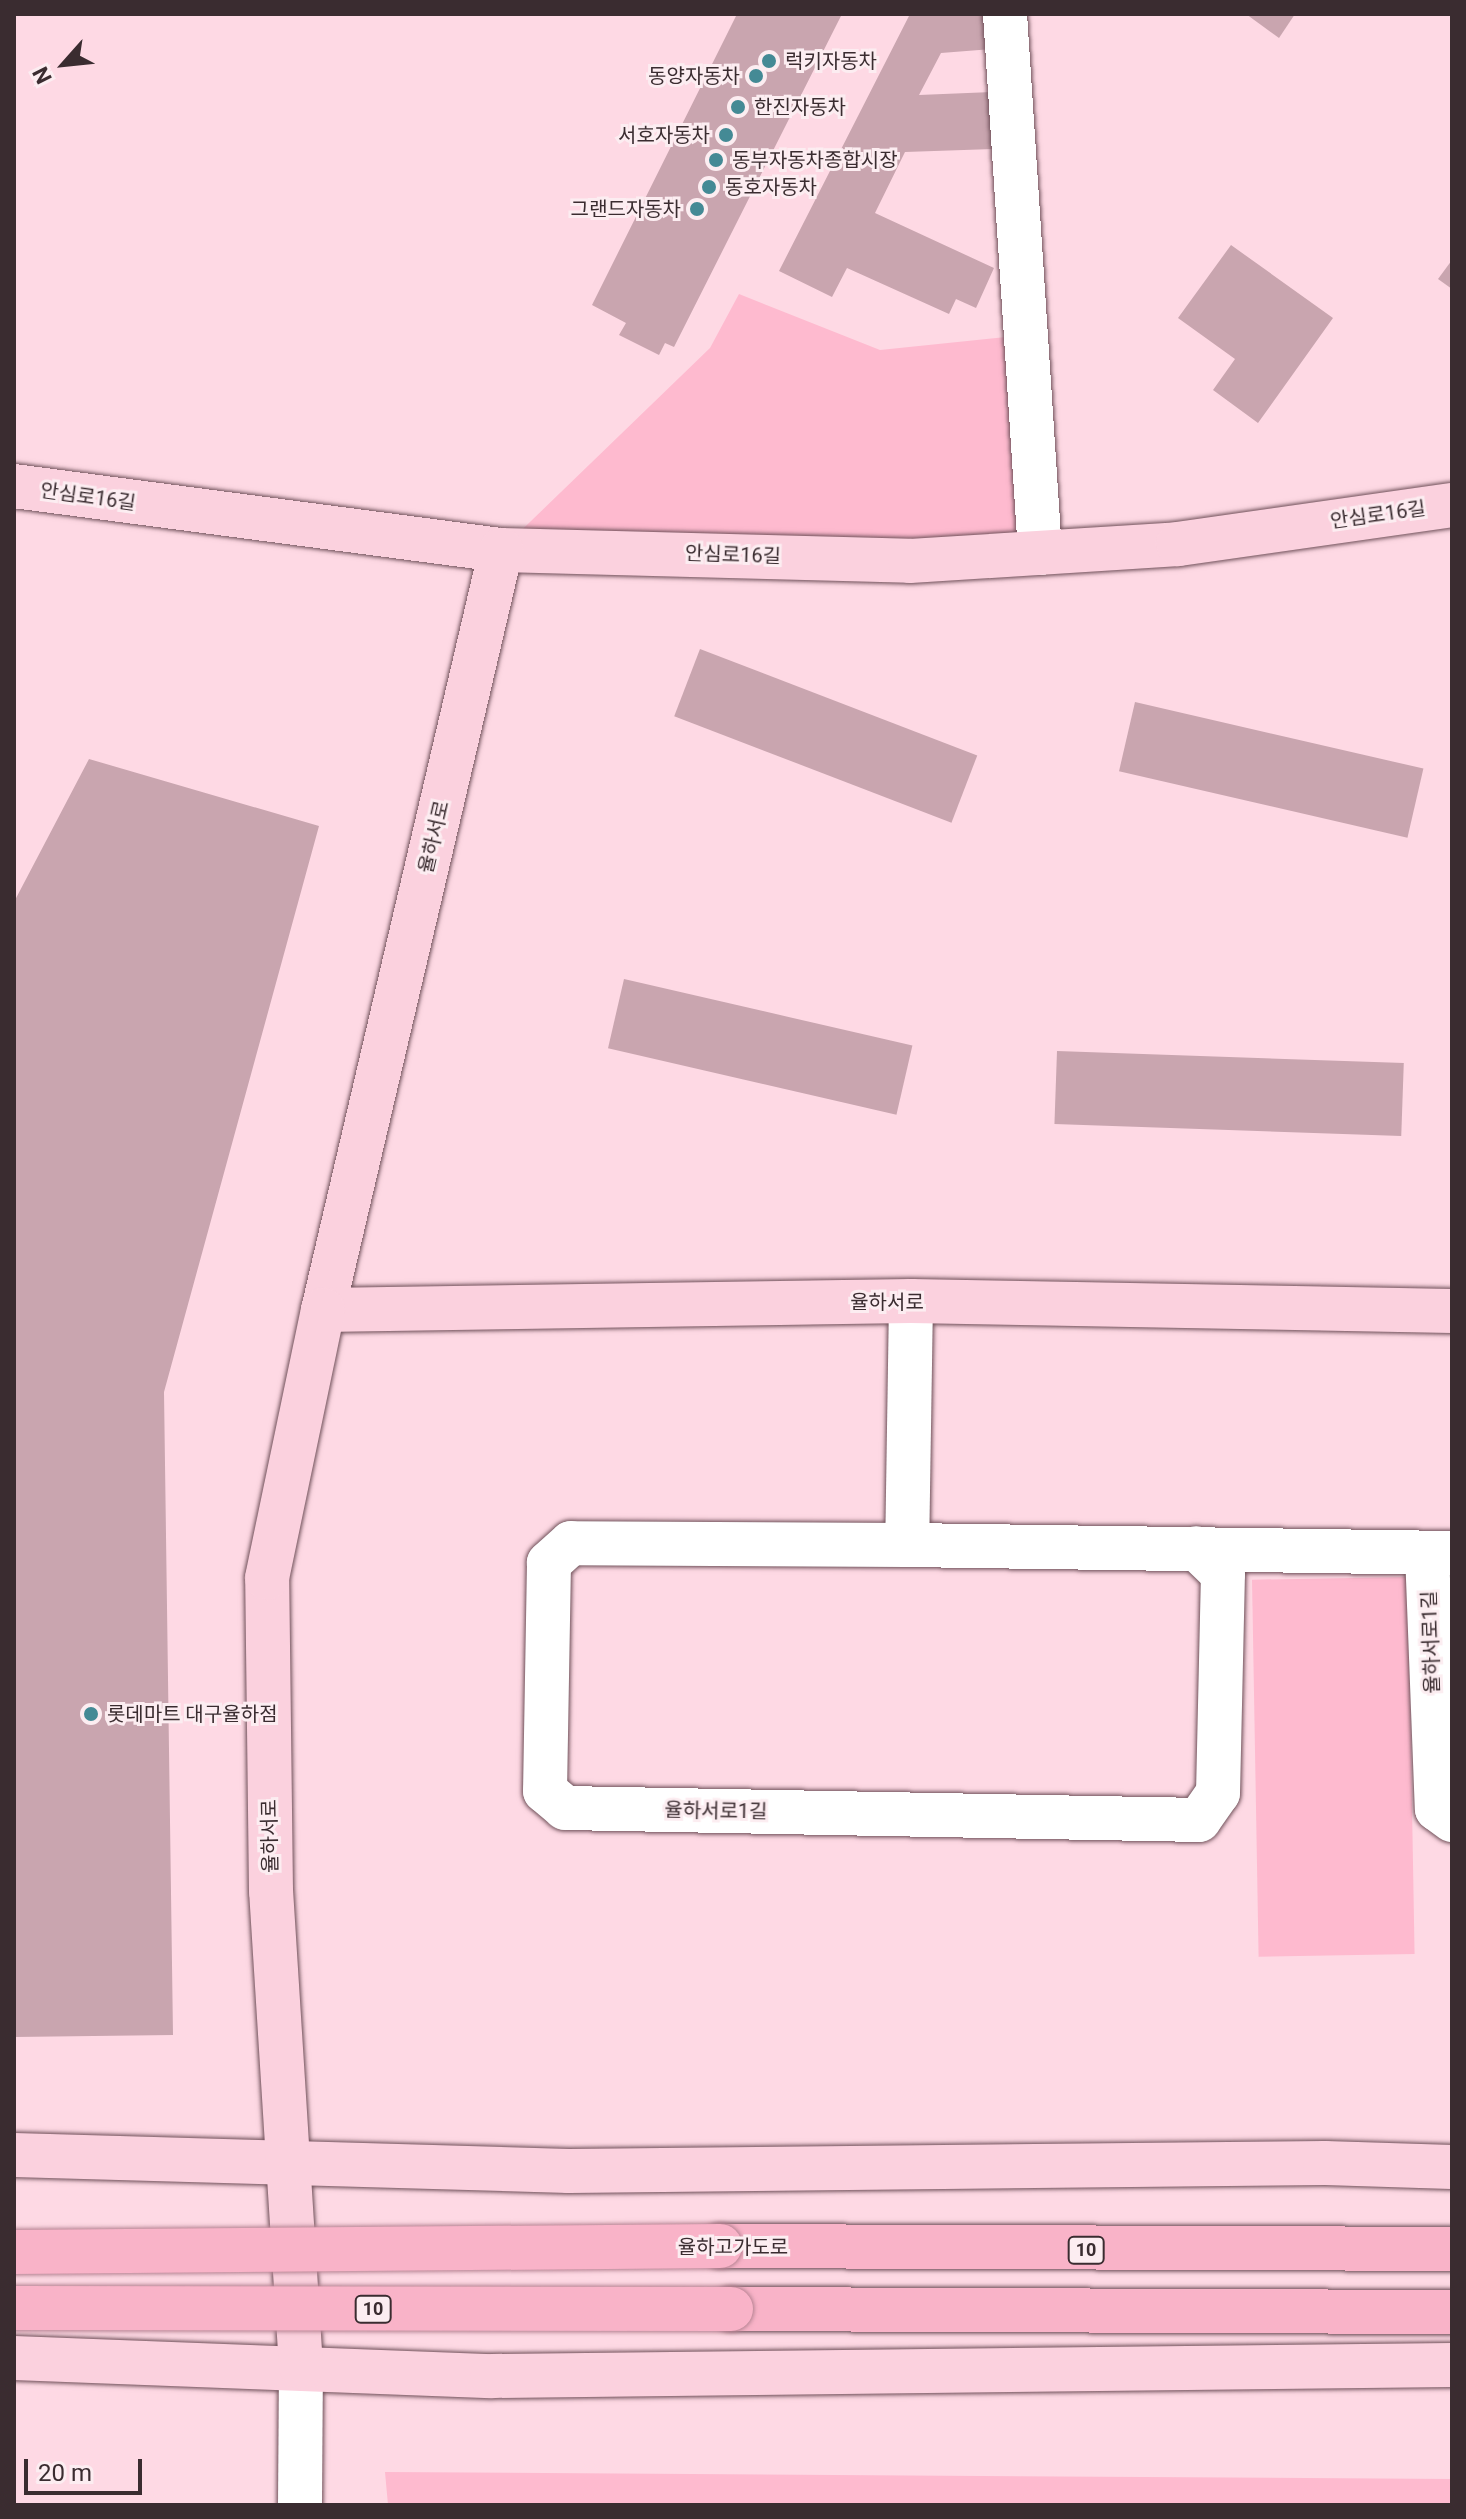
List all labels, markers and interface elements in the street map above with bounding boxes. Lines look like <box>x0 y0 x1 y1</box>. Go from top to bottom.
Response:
north arrow <box>24 24 104 104</box>
place label: 럭키자동차 <box>785 49 877 73</box>
marker: 럭키자동차 <box>760 52 778 70</box>
text: N <box>28 63 57 88</box>
place label: 동양자동차 <box>648 64 740 88</box>
marker: 동양자동차 <box>747 67 765 85</box>
place label: 한진자동차 <box>754 95 846 119</box>
marker: 한진자동차 <box>729 98 747 116</box>
place label: 서호자동차 <box>618 123 710 147</box>
marker: 서호자동차 <box>717 126 735 144</box>
place label: 동부자동차종합시장 <box>732 148 898 172</box>
marker: 동부자동차종합시장 <box>707 151 725 169</box>
place label: 동호자동차 <box>725 175 817 199</box>
marker: 동호자동차 <box>700 178 718 196</box>
place label: 그랜드자동차 <box>571 197 681 221</box>
marker: 그랜드자동차 <box>688 200 706 218</box>
street label: 안심로16길 <box>39 478 137 516</box>
street label: 안심로16길 <box>1329 496 1427 534</box>
street label: 안심로16길 <box>685 541 781 569</box>
street label: 율하서로 <box>414 798 454 876</box>
street label: 율하서로 <box>850 1290 924 1314</box>
street label: 율하서로1길 <box>1417 1590 1445 1694</box>
place label: 롯데마트 대구율하점 <box>107 1702 278 1726</box>
marker: 롯데마트 대구율하점 <box>82 1705 100 1723</box>
street label: 율하서로1길 <box>664 1798 768 1824</box>
street label: 율하서로 <box>257 1799 283 1873</box>
street label: 율하고가도로 <box>678 2235 788 2259</box>
road number: 10 <box>1066 2236 1106 2264</box>
road number: 10 <box>353 2295 393 2323</box>
scale bar <box>28 2443 146 2493</box>
text: 20 m <box>38 2459 92 2487</box>

